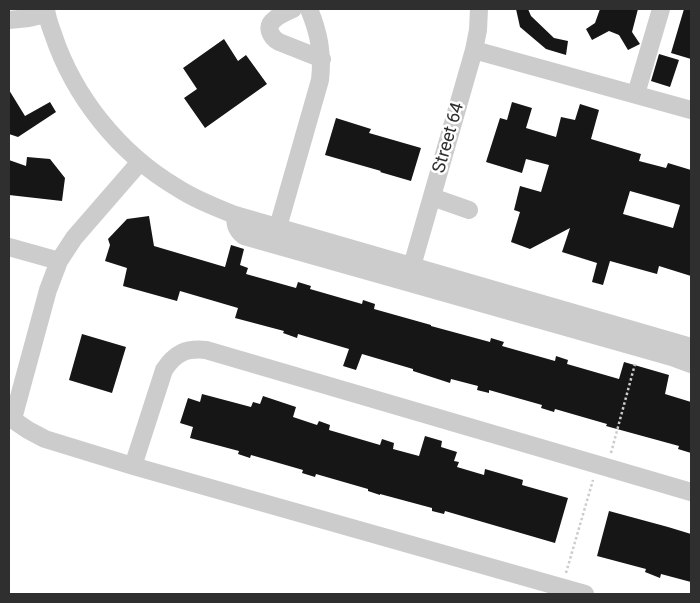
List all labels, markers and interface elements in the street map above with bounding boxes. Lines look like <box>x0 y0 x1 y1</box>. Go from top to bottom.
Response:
street label: Street 64 <box>429 100 469 176</box>

